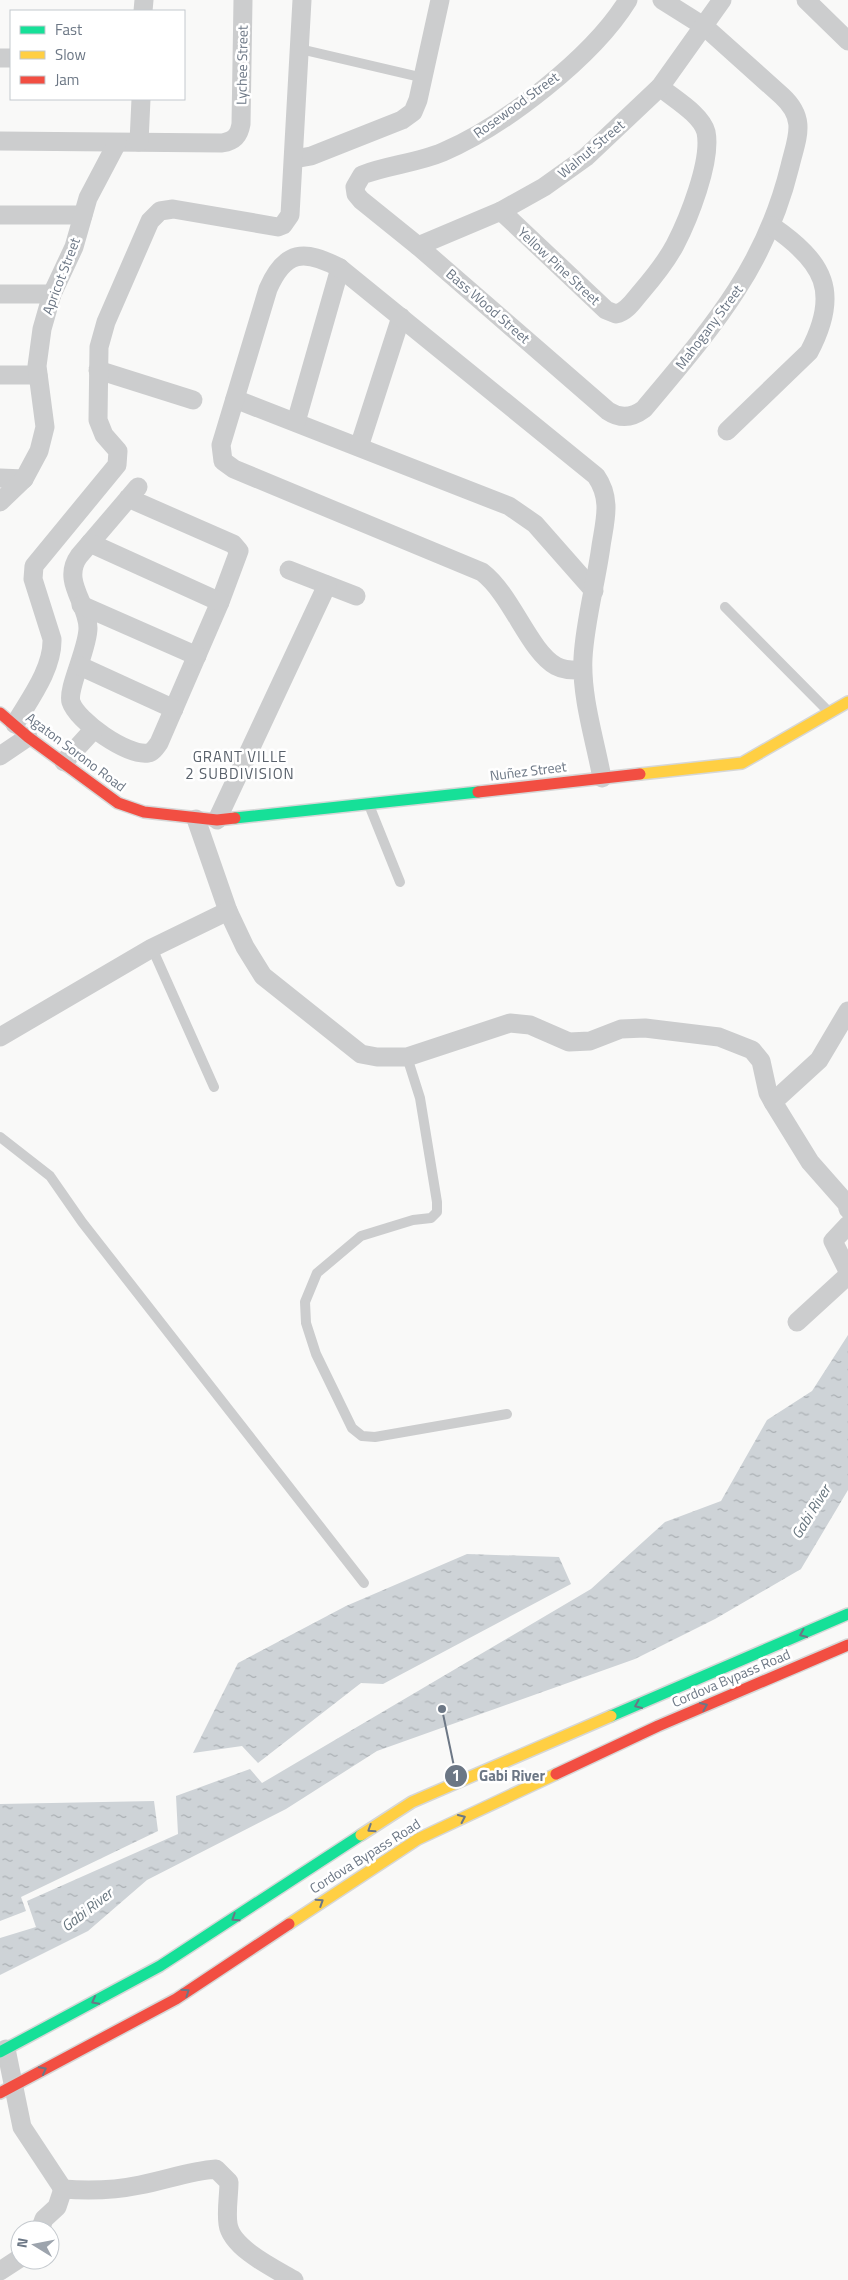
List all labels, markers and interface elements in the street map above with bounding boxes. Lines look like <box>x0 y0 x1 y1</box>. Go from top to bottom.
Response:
legend <box>10 10 185 100</box>
text: Fast <box>55 18 83 41</box>
street label: Lychee Street <box>230 25 253 105</box>
text: Slow <box>55 43 86 66</box>
street label: Rosewood Street <box>469 66 563 143</box>
text: Jam <box>55 68 79 91</box>
street label: Walnut Street <box>553 114 629 183</box>
street label: Yellow Pine Street <box>513 222 605 310</box>
street label: Apricot Street <box>36 234 85 317</box>
street label: Bass Wood Street <box>442 263 535 348</box>
street label: Mahogany Street <box>670 280 748 373</box>
street label: Agaton Sorono Road <box>22 707 131 796</box>
district label: GRANT VILLE 2 SUBDIVISION <box>185 745 295 785</box>
street label: Nuñez Street <box>488 755 568 786</box>
water label: Gabi River <box>785 1478 837 1543</box>
one-way arrow <box>799 1627 808 1638</box>
street label: Cordova Bypass Road <box>668 1643 793 1712</box>
one-way arrow <box>634 1699 643 1710</box>
one-way arrow <box>699 1702 708 1712</box>
callout: Gabi River <box>444 1761 555 1791</box>
text: 1 <box>452 1764 460 1787</box>
text: Gabi River <box>479 1764 545 1787</box>
street label: Cordova Bypass Road <box>305 1813 424 1898</box>
one-way arrow <box>457 1814 466 1825</box>
one-way arrow <box>367 1823 377 1832</box>
water label: Gabi River <box>56 1881 119 1937</box>
one-way arrow <box>315 1898 324 1908</box>
one-way arrow <box>231 1911 240 1921</box>
one-way arrow <box>180 1989 189 1998</box>
one-way arrow <box>92 1995 101 2005</box>
one-way arrow <box>38 2066 47 2076</box>
north arrow <box>10 2220 60 2270</box>
text: N <box>11 2236 33 2249</box>

